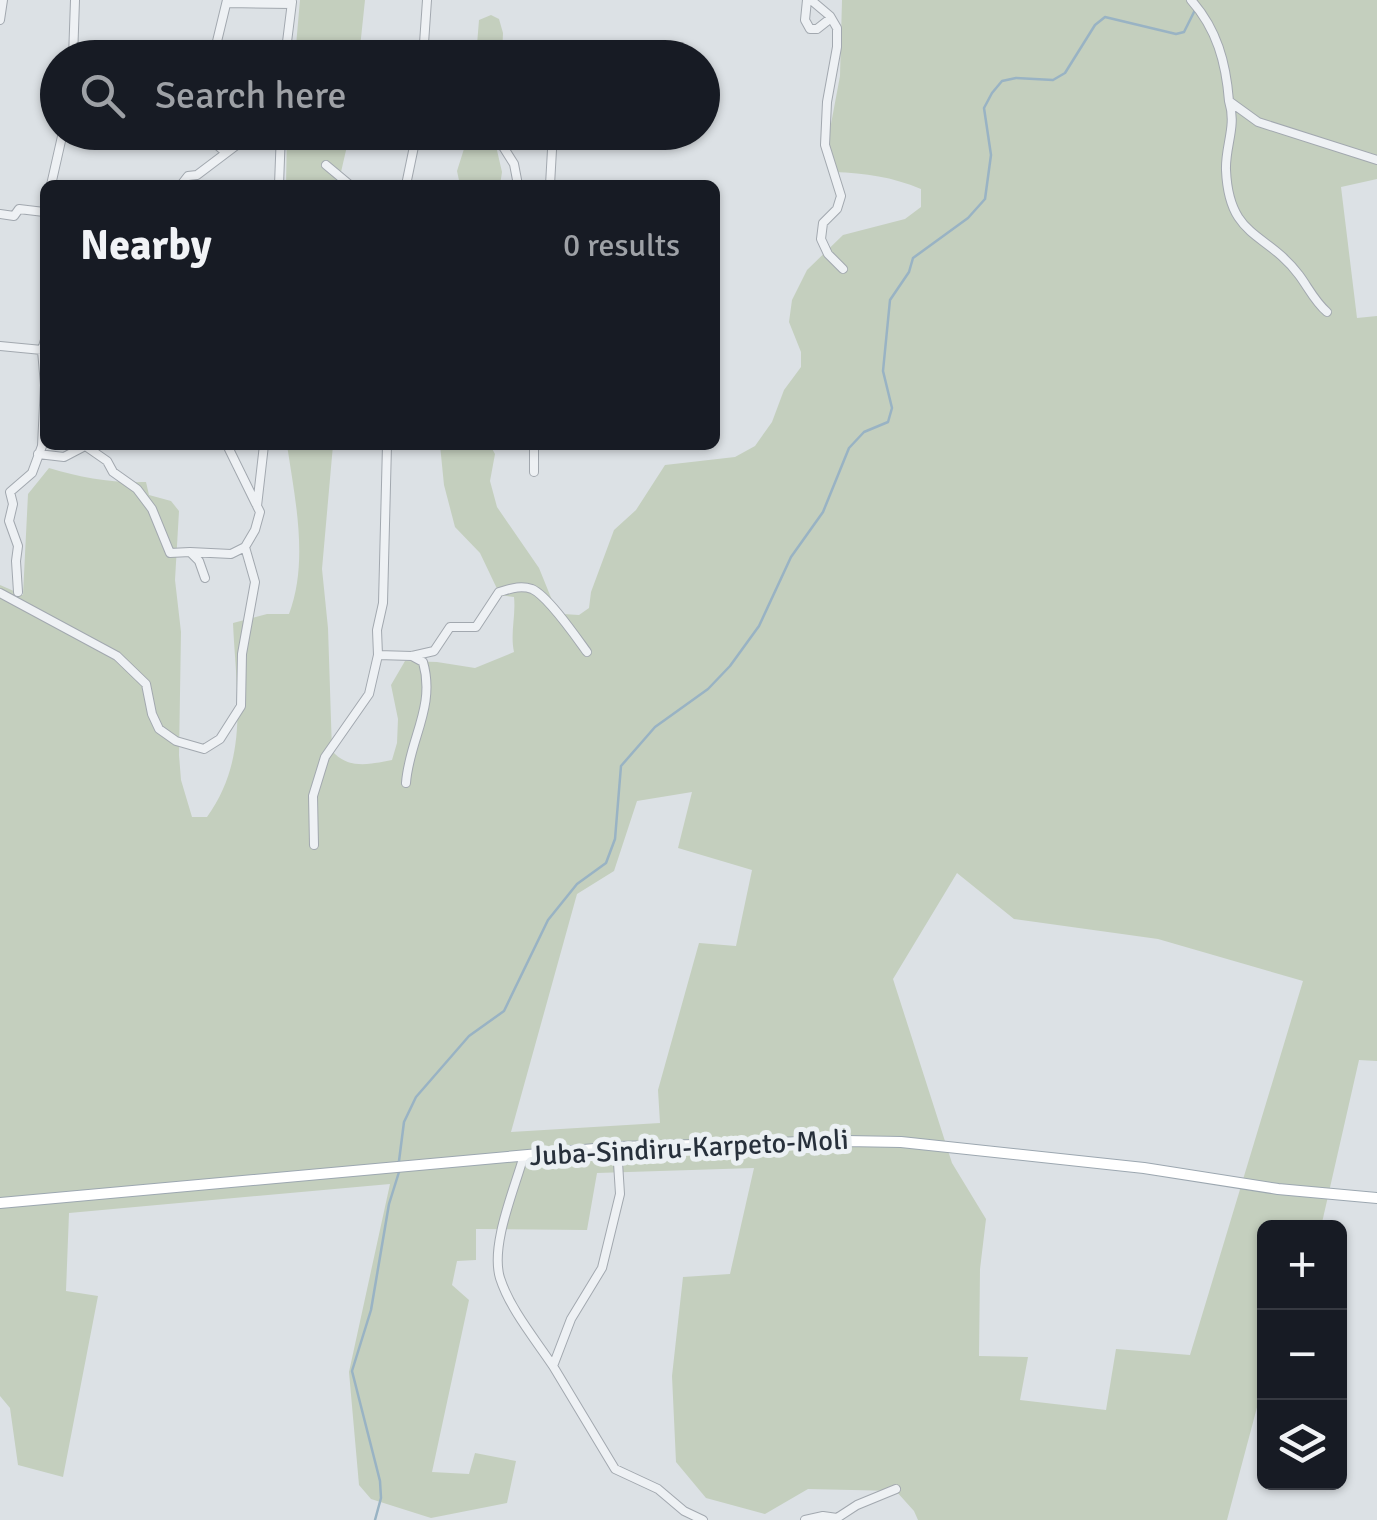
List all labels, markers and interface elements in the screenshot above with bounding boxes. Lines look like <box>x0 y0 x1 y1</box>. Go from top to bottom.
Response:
search box <box>40 40 720 150</box>
icon: search <box>75 68 130 123</box>
text: Search here <box>155 72 347 119</box>
text: Nearby <box>80 220 212 271</box>
text: 0 results <box>563 226 680 265</box>
street label: Juba-Sindiru-Karpeto-Moli <box>529 1123 849 1173</box>
map controls <box>1257 1220 1347 1490</box>
button: + <box>1257 1220 1347 1310</box>
button: − <box>1257 1310 1347 1400</box>
button: layers <box>1257 1400 1347 1490</box>

